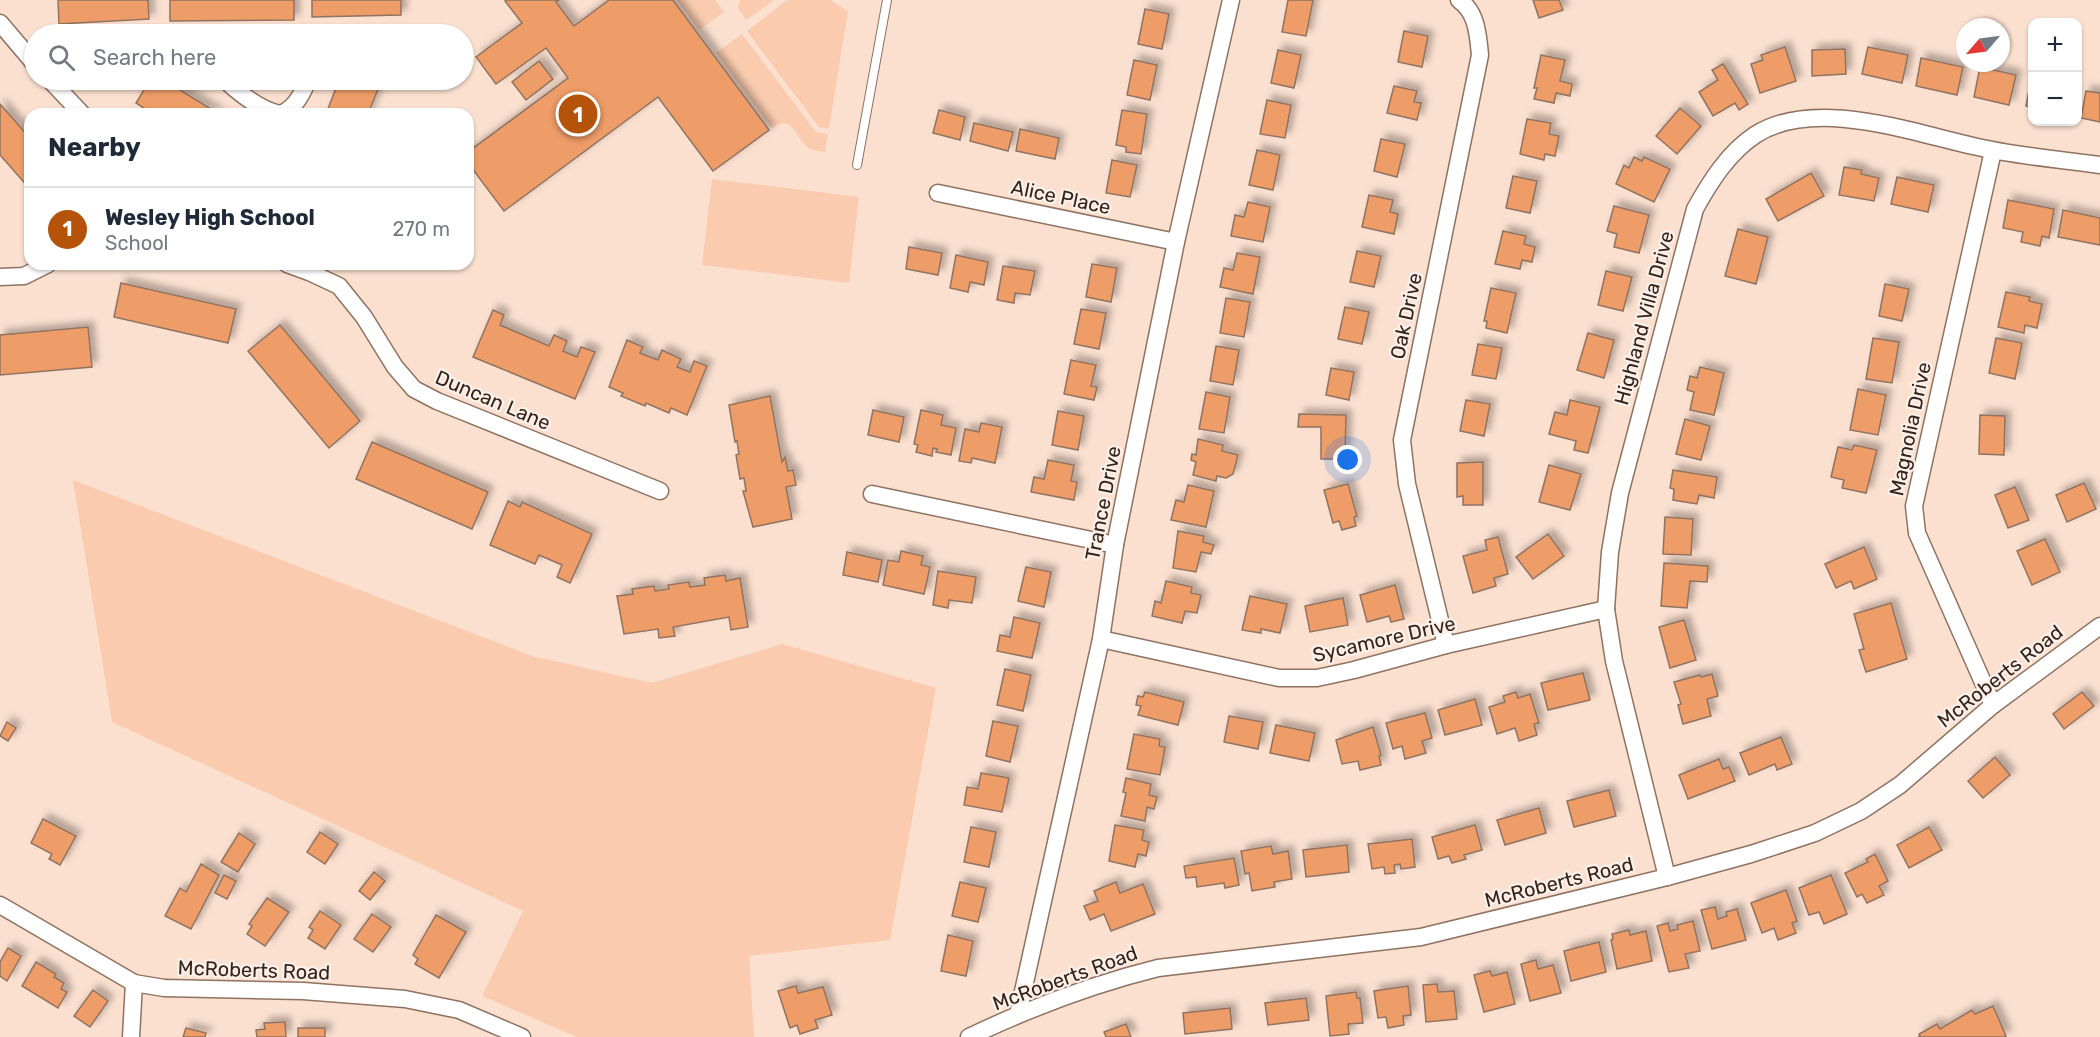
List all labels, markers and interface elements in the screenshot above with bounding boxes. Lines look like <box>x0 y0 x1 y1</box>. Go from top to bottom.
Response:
north arrow <box>1956 18 2010 72</box>
map controls <box>2028 18 2082 126</box>
button: + <box>2028 18 2082 72</box>
search box <box>24 24 474 90</box>
icon: search <box>45 41 78 74</box>
text: Search here <box>93 44 216 71</box>
button: − <box>2028 72 2082 126</box>
pin: 1 <box>558 92 598 136</box>
text: Nearby <box>48 132 141 163</box>
street label: Alice Place <box>1009 175 1113 219</box>
text: Wesley High School <box>105 204 315 231</box>
text: 1 <box>63 217 72 241</box>
text: 270 m <box>393 217 450 241</box>
street label: Highland Villa Drive <box>1609 228 1679 408</box>
text: School <box>105 231 168 255</box>
street label: Oak Drive <box>1385 271 1427 361</box>
street label: Magnolia Drive <box>1884 360 1936 498</box>
street label: Duncan Lane <box>432 365 554 435</box>
street label: Trance Drive <box>1080 444 1126 562</box>
your location <box>1333 445 1362 474</box>
street label: Sycamore Drive <box>1310 611 1458 667</box>
street label: McRoberts Road <box>1933 620 2067 732</box>
street label: McRoberts Road <box>1482 852 1636 912</box>
street label: McRoberts Road <box>989 941 1141 1015</box>
street label: McRoberts Road <box>177 955 331 985</box>

